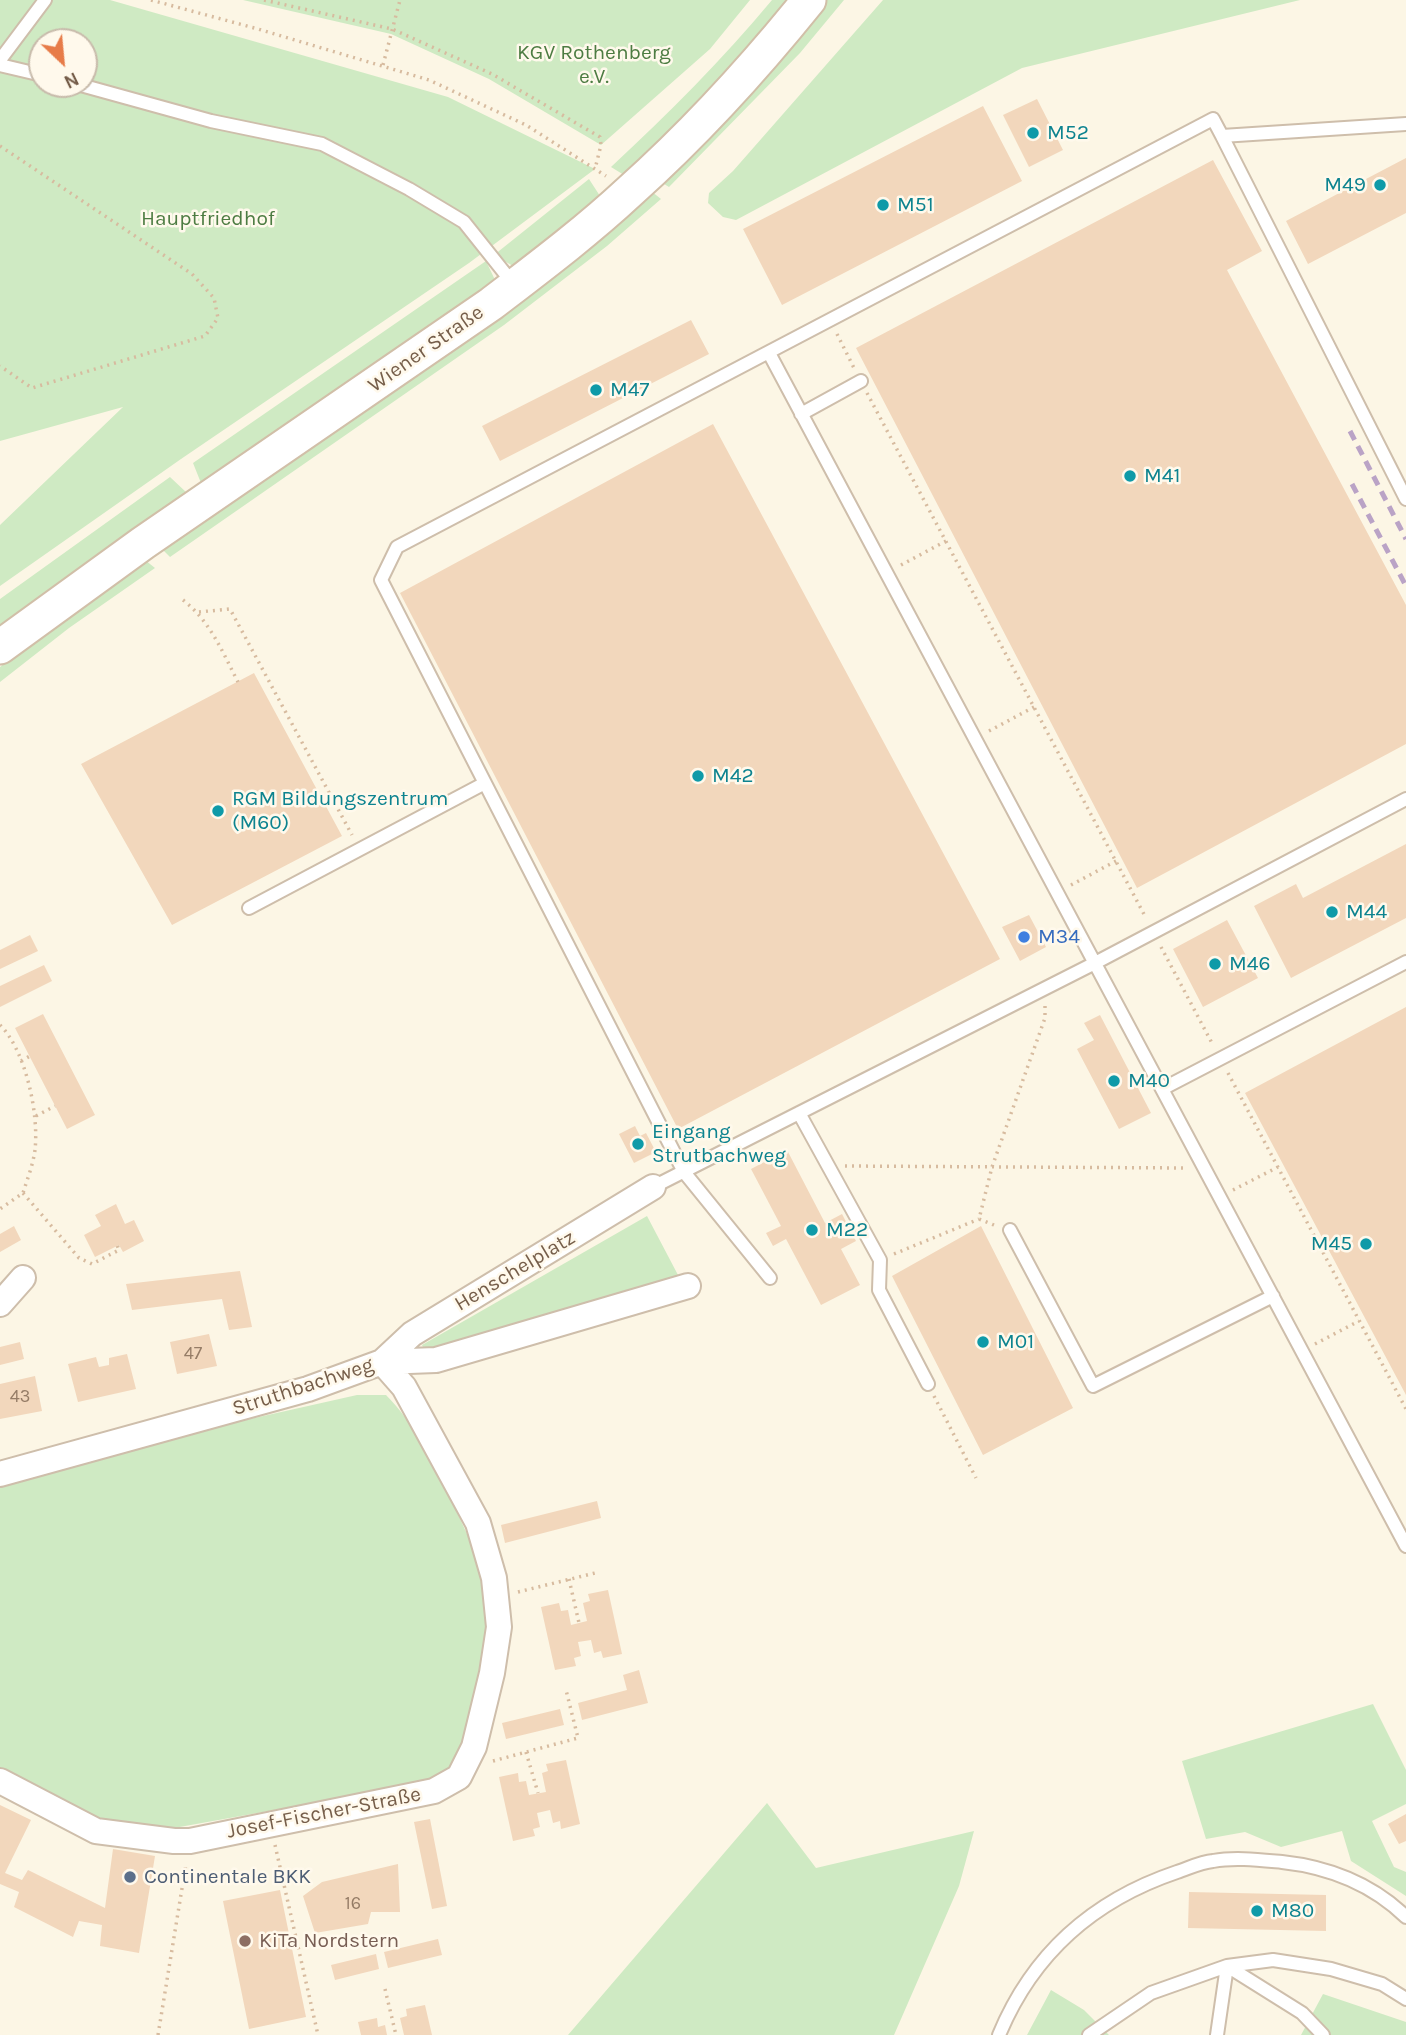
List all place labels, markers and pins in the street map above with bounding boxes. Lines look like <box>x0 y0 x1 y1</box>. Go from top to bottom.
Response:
place label: M52 <box>1047 120 1089 146</box>
marker: M52 <box>1025 125 1041 141</box>
place label: M49 <box>1324 172 1366 198</box>
marker: M49 <box>1372 177 1388 193</box>
place label: M51 <box>897 192 934 218</box>
marker: M51 <box>875 197 891 213</box>
place label: M47 <box>610 377 649 403</box>
marker: M47 <box>588 382 604 398</box>
place label: M41 <box>1144 463 1180 489</box>
marker: M41 <box>1122 468 1138 484</box>
place label: M42 <box>712 763 754 789</box>
marker: M42 <box>690 768 706 784</box>
place label: RGM Bildungszentrum (M60) <box>232 786 448 836</box>
marker: RGM Bildungszentrum (M60) <box>210 803 226 819</box>
place label: M44 <box>1346 899 1387 925</box>
marker: M44 <box>1324 904 1340 920</box>
place label: M34 <box>1038 924 1080 950</box>
marker: M34 <box>1016 929 1032 945</box>
place label: M46 <box>1229 951 1271 977</box>
marker: M46 <box>1207 956 1223 972</box>
place label: M40 <box>1128 1068 1170 1094</box>
marker: M40 <box>1106 1073 1122 1089</box>
place label: Eingang Strutbachweg <box>652 1119 786 1169</box>
marker: Eingang Strutbachweg <box>630 1136 646 1152</box>
place label: M22 <box>826 1217 868 1243</box>
marker: M22 <box>804 1222 820 1238</box>
place label: M45 <box>1311 1231 1352 1257</box>
marker: M45 <box>1358 1236 1374 1252</box>
place label: M01 <box>997 1329 1034 1355</box>
marker: M01 <box>975 1334 991 1350</box>
place label: Continentale BKK <box>144 1864 311 1890</box>
marker: Continentale BKK <box>122 1869 138 1885</box>
place label: M80 <box>1271 1898 1314 1924</box>
marker: M80 <box>1249 1903 1265 1919</box>
place label: KiTa Nordstern <box>259 1928 399 1954</box>
marker: KiTa Nordstern <box>237 1933 253 1949</box>

